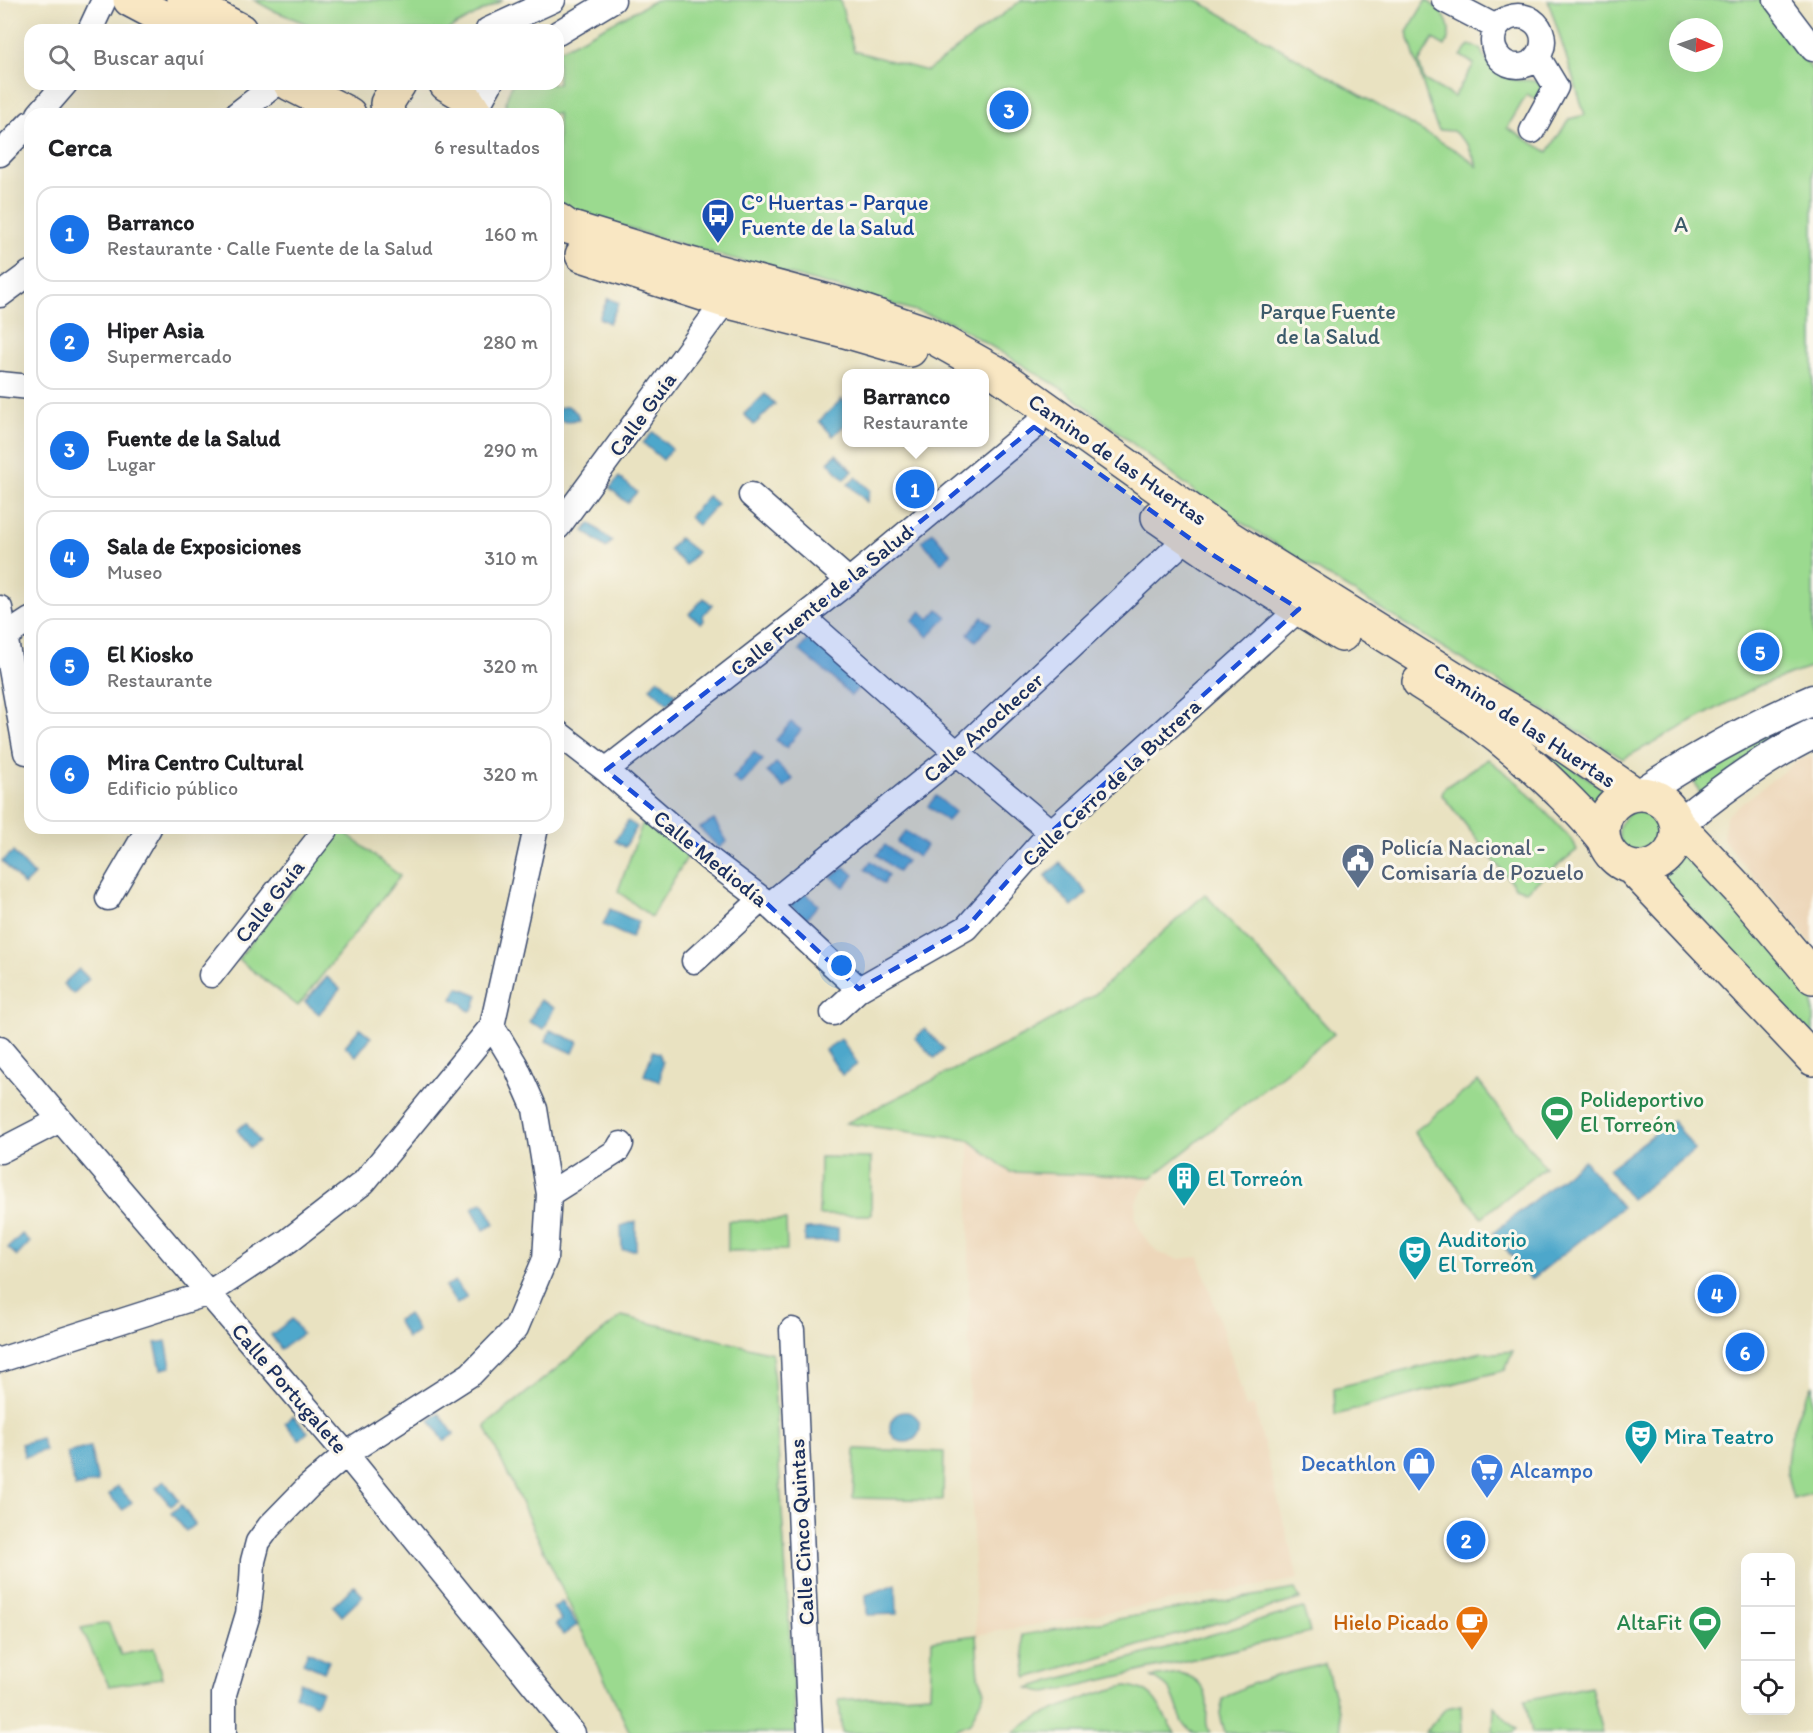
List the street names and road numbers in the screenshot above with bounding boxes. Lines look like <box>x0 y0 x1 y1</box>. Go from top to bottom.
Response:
street label: Calle Guía <box>603 366 682 462</box>
street label: Camino de las Huertas <box>1023 387 1212 531</box>
street label: Calle Fuente de la Salud <box>725 518 918 682</box>
street label: Camino de las Huertas <box>1428 655 1621 794</box>
street label: Calle Anochecer <box>918 666 1049 789</box>
street label: Calle Cerro de la Butrera <box>1016 692 1207 872</box>
street label: Calle Mediodía <box>648 804 774 913</box>
street label: Calle Guía <box>229 854 311 948</box>
street label: Calle Portugalete <box>226 1318 354 1459</box>
street label: Calle Cinco Quintas <box>783 1438 820 1626</box>

